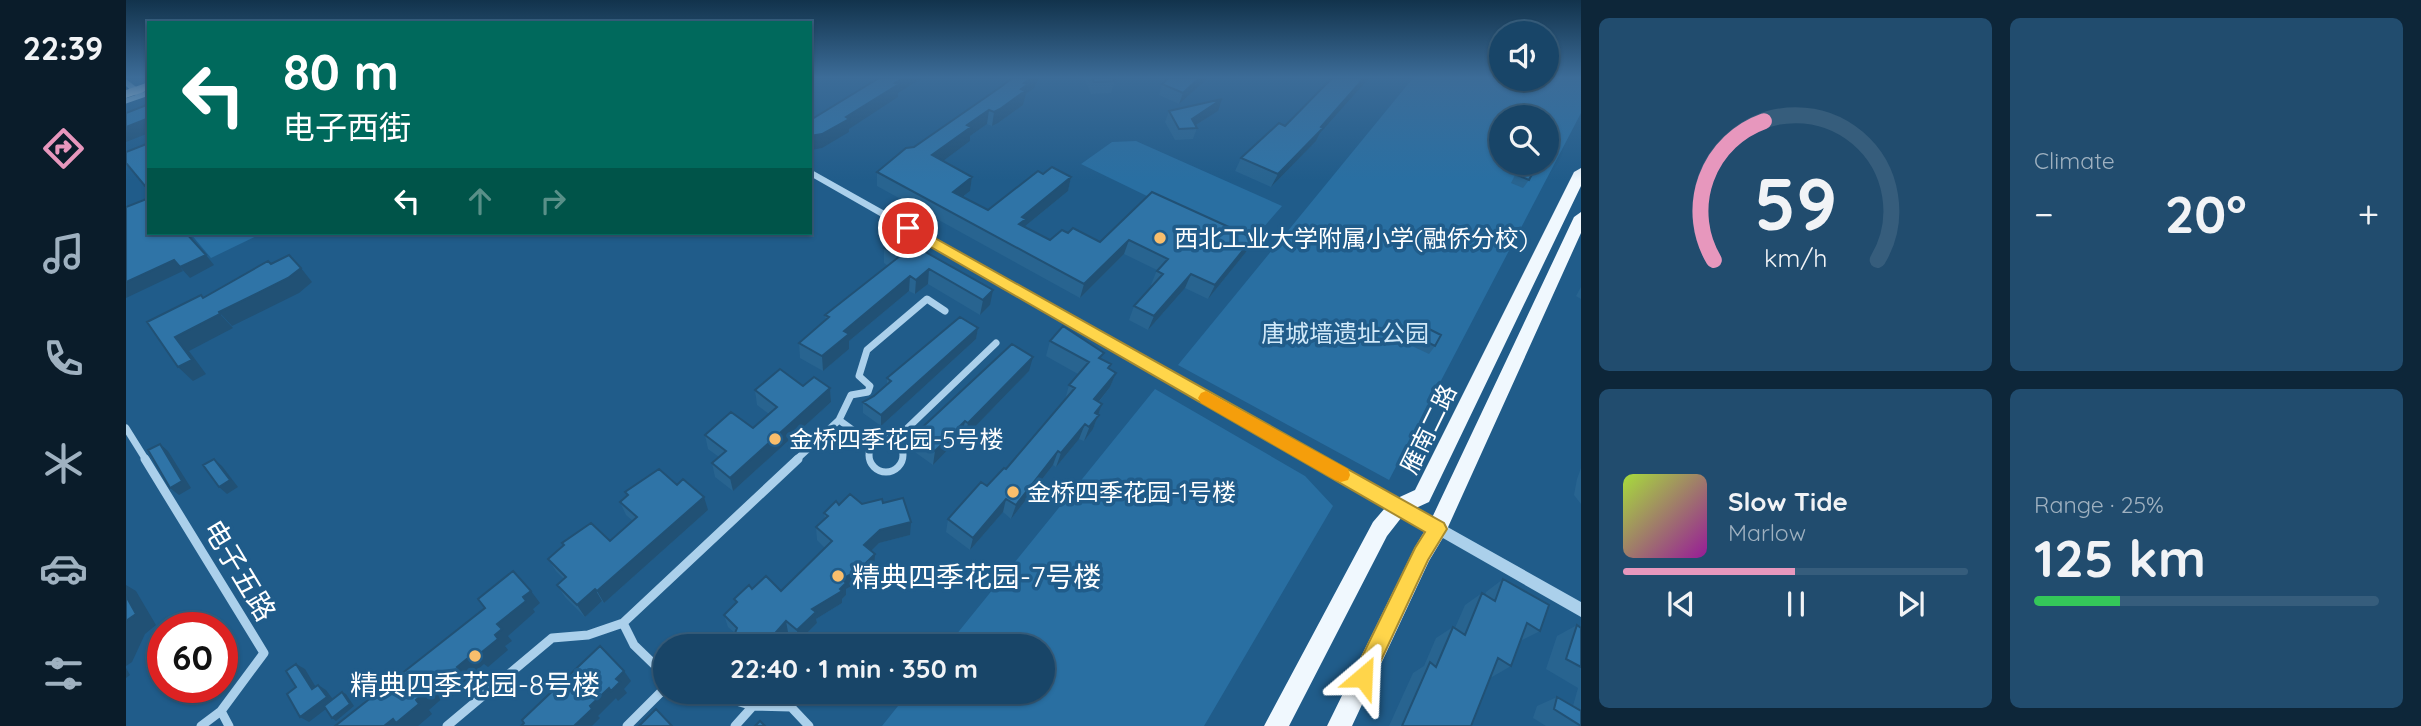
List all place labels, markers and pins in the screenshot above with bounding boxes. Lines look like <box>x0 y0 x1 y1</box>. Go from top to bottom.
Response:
pin <box>878 198 938 258</box>
place label: 西北工业大学附属小学(融侨分校) <box>1174 223 1528 253</box>
marker: 西北工业大学附属小学(融侨分校) <box>1152 230 1168 246</box>
place label: 金桥四季花园-5号楼 <box>789 424 1003 454</box>
marker: 金桥四季花园-5号楼 <box>767 431 783 447</box>
place label: 金桥四季花园-1号楼 <box>1027 477 1236 507</box>
marker: 金桥四季花园-1号楼 <box>1005 484 1021 500</box>
place label: 精典四季花园-7号楼 <box>852 559 1101 594</box>
marker: 精典四季花园-7号楼 <box>830 568 846 584</box>
marker: 精典四季花园-8号楼 <box>467 648 483 664</box>
place label: 精典四季花园-8号楼 <box>350 667 600 702</box>

